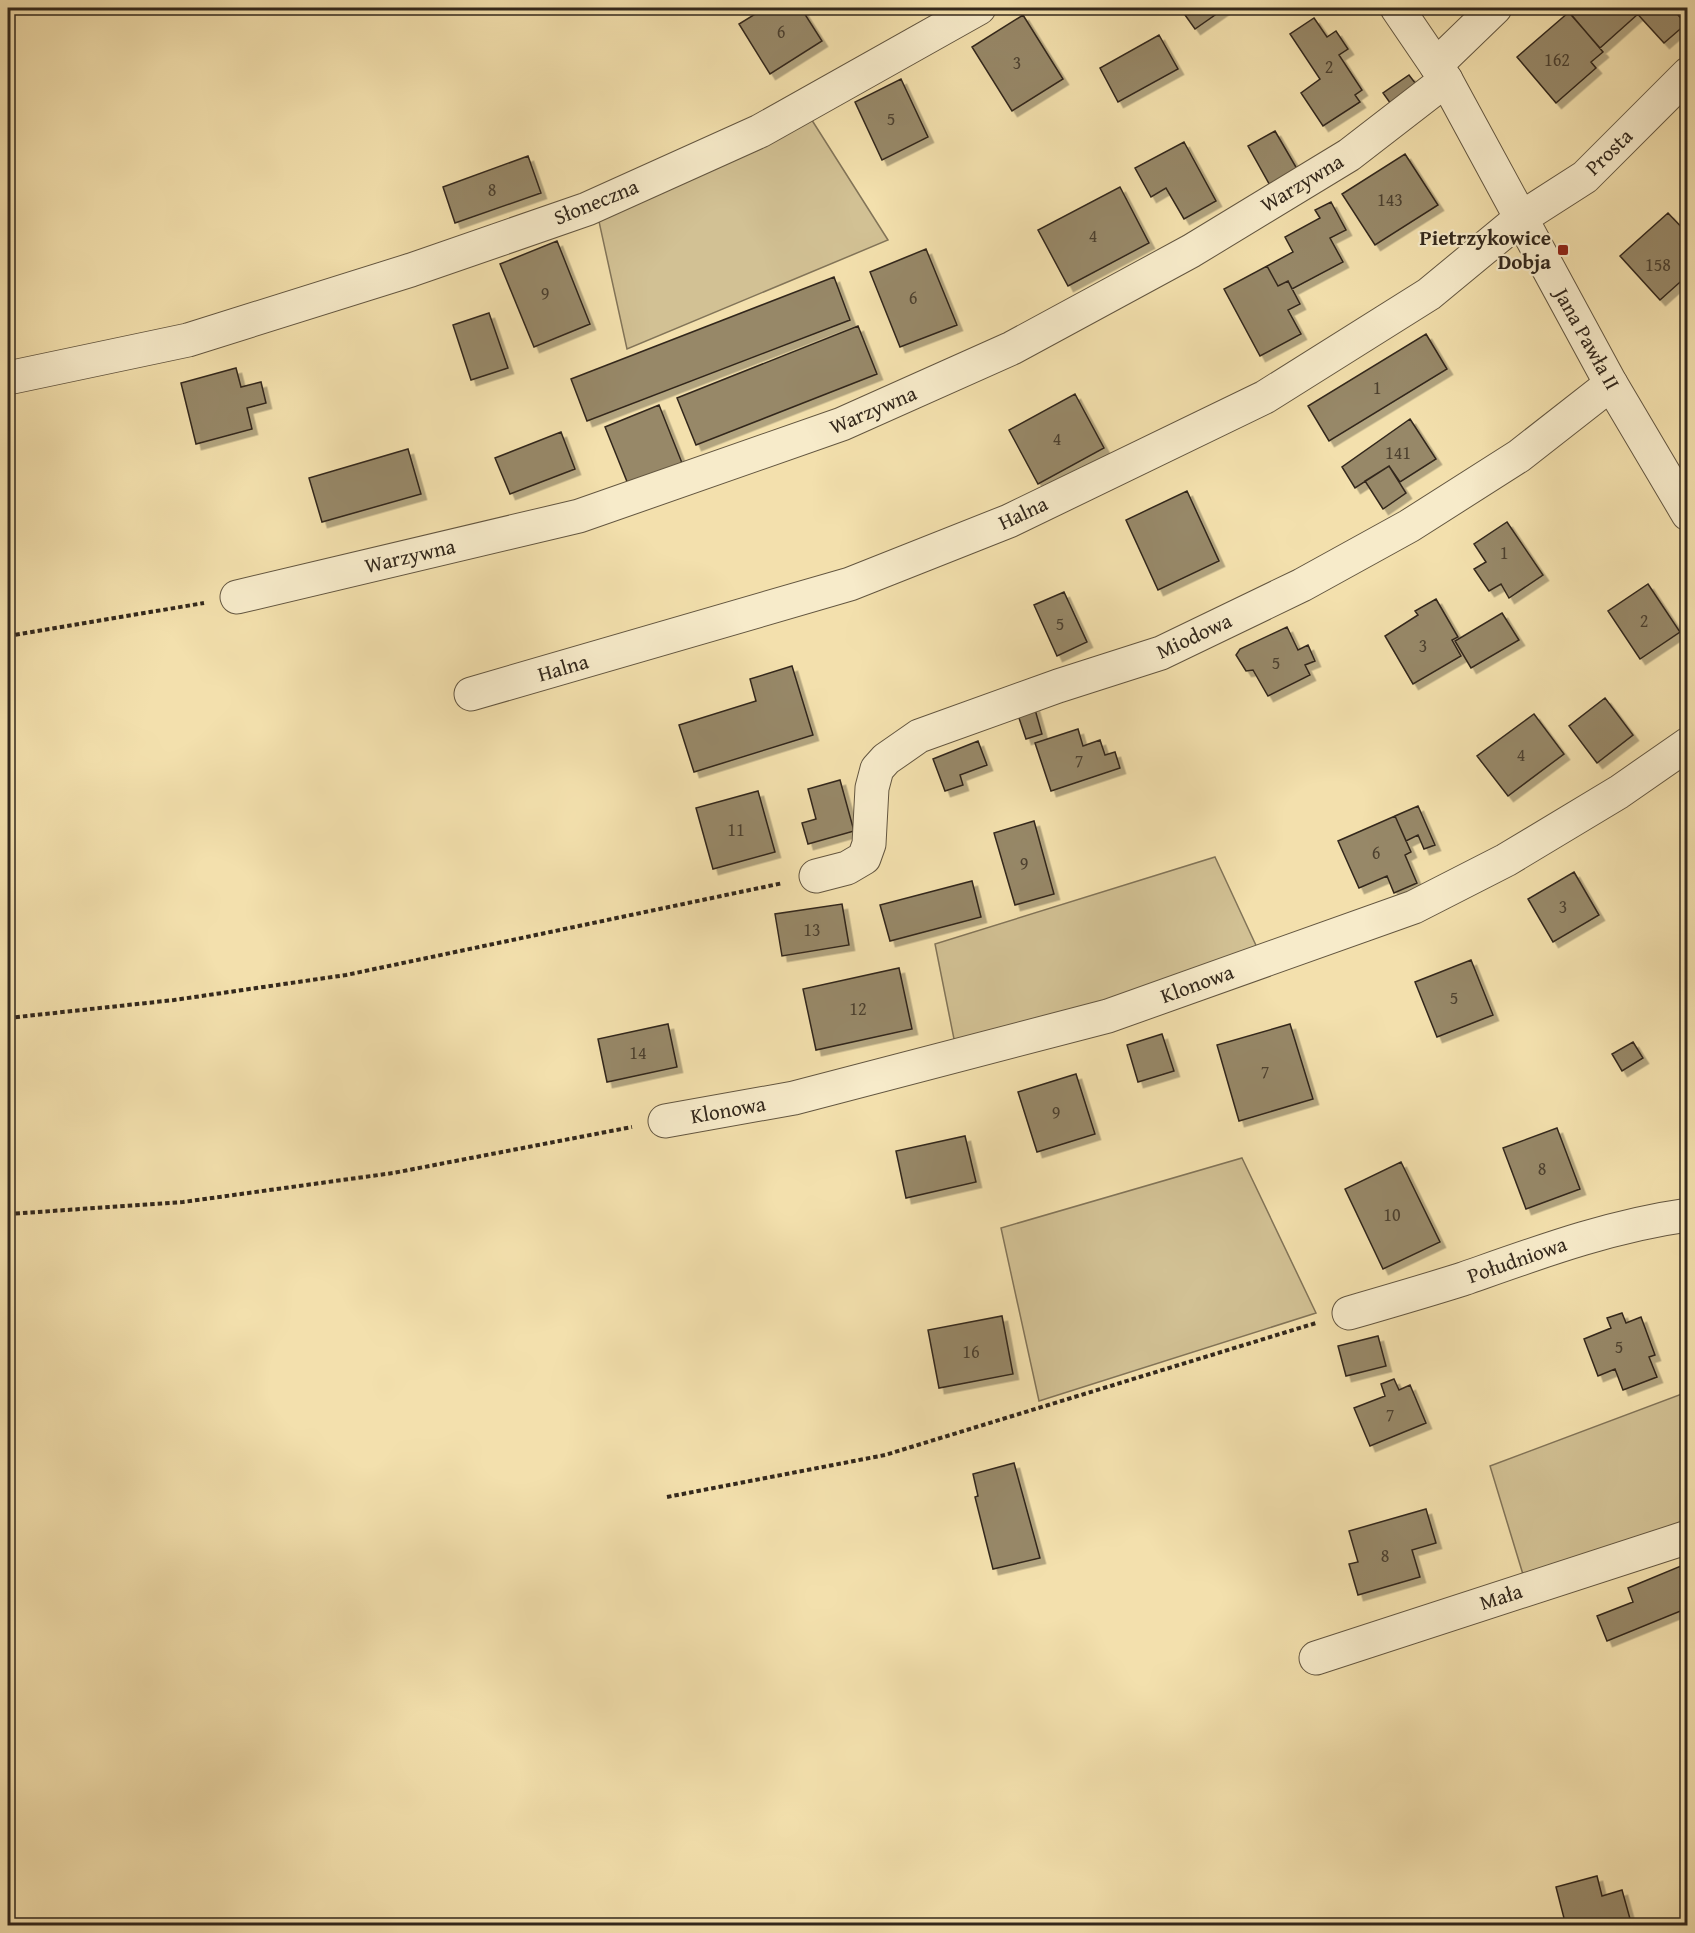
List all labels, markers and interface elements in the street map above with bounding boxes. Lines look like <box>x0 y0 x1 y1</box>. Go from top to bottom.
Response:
house number: 6 <box>777 18 785 45</box>
house number: 162 <box>1544 46 1570 73</box>
house number: 3 <box>1013 49 1021 76</box>
house number: 2 <box>1325 53 1333 80</box>
house number: 5 <box>887 105 895 132</box>
street label: Prosta <box>1578 121 1640 182</box>
street label: Warzywna <box>1254 146 1349 220</box>
street label: Słoneczna <box>549 170 643 233</box>
house number: 8 <box>488 176 496 203</box>
house number: 143 <box>1377 186 1403 213</box>
house number: 4 <box>1089 222 1097 249</box>
place label: Pietrzykowice Dobja <box>1420 222 1551 277</box>
marker: Pietrzykowice Dobja <box>1556 243 1570 257</box>
house number: 158 <box>1645 251 1671 278</box>
house number: 9 <box>541 280 549 307</box>
street label: Jana Pawła II <box>1545 280 1628 395</box>
house number: 6 <box>909 284 917 311</box>
house number: 1 <box>1373 374 1381 401</box>
street label: Warzywna <box>824 377 921 442</box>
house number: 4 <box>1053 425 1061 452</box>
house number: 141 <box>1385 439 1411 466</box>
street label: Halna <box>993 488 1053 537</box>
street label: Warzywna <box>362 530 458 581</box>
house number: 1 <box>1500 539 1508 566</box>
street label: Miodowa <box>1151 605 1237 666</box>
house number: 2 <box>1640 607 1648 634</box>
house number: 5 <box>1056 610 1064 637</box>
house number: 3 <box>1419 632 1427 659</box>
street label: Halna <box>534 646 592 690</box>
house number: 5 <box>1272 649 1280 676</box>
house number: 4 <box>1517 741 1525 768</box>
house number: 7 <box>1075 747 1083 774</box>
house number: 11 <box>727 816 745 843</box>
house number: 6 <box>1372 839 1380 866</box>
house number: 9 <box>1020 850 1028 877</box>
house number: 3 <box>1559 893 1567 920</box>
house number: 13 <box>803 916 821 943</box>
street label: Klonowa <box>1156 956 1238 1011</box>
house number: 5 <box>1450 984 1458 1011</box>
house number: 12 <box>849 995 867 1022</box>
house number: 14 <box>629 1039 647 1066</box>
house number: 7 <box>1261 1058 1269 1085</box>
street label: Klonowa <box>688 1088 768 1131</box>
house number: 9 <box>1052 1099 1060 1126</box>
house number: 8 <box>1538 1155 1546 1182</box>
house number: 10 <box>1383 1201 1401 1228</box>
street label: Południowa <box>1463 1228 1571 1291</box>
house number: 5 <box>1615 1333 1623 1360</box>
house number: 16 <box>962 1338 980 1365</box>
house number: 7 <box>1386 1401 1394 1428</box>
house number: 8 <box>1381 1542 1389 1569</box>
street label: Mała <box>1475 1575 1526 1618</box>

